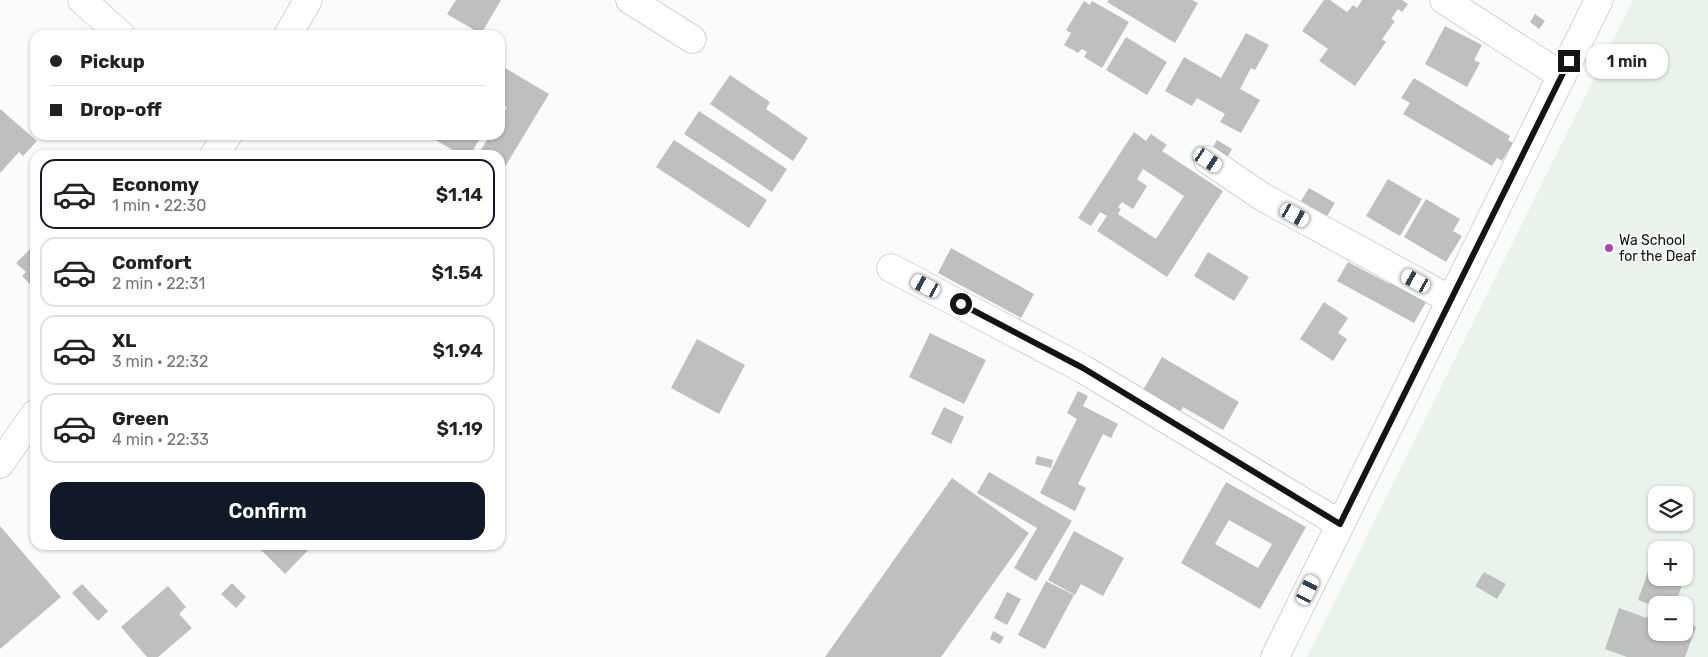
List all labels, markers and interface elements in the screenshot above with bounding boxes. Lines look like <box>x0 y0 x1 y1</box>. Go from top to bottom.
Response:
callout: 1 min <box>1586 44 1669 78</box>
text: Pickup <box>80 50 145 73</box>
route end <box>1558 50 1580 72</box>
text: 1 min <box>1607 52 1647 71</box>
text: Drop-off <box>80 98 162 121</box>
car <box>1191 145 1224 175</box>
icon: car <box>52 172 97 217</box>
text: Economy <box>112 173 199 196</box>
text: $1.14 <box>436 183 483 206</box>
text: 1 min · 22:30 <box>112 196 206 215</box>
car <box>1278 201 1311 229</box>
place label: Wa School for the Deaf <box>1619 232 1697 265</box>
marker: Wa School for the Deaf <box>1603 242 1615 254</box>
icon: car <box>52 250 97 295</box>
text: Comfort <box>112 251 192 274</box>
text: $1.54 <box>432 261 483 284</box>
car <box>1399 267 1432 295</box>
car <box>909 272 942 300</box>
text: 2 min · 22:31 <box>112 274 205 293</box>
route start <box>950 293 972 315</box>
icon: car <box>52 328 97 373</box>
text: XL <box>112 329 136 352</box>
text: $1.94 <box>433 339 483 362</box>
text: 3 min · 22:32 <box>112 352 208 371</box>
icon: car <box>52 406 97 451</box>
text: Green <box>112 407 169 430</box>
text: $1.19 <box>436 417 483 440</box>
text: 4 min · 22:33 <box>112 430 209 449</box>
button: Confirm <box>50 482 485 540</box>
map controls <box>1648 486 1693 641</box>
button: layers <box>1648 486 1693 531</box>
button: + <box>1648 541 1693 586</box>
car <box>1294 573 1321 607</box>
button: − <box>1648 596 1693 641</box>

